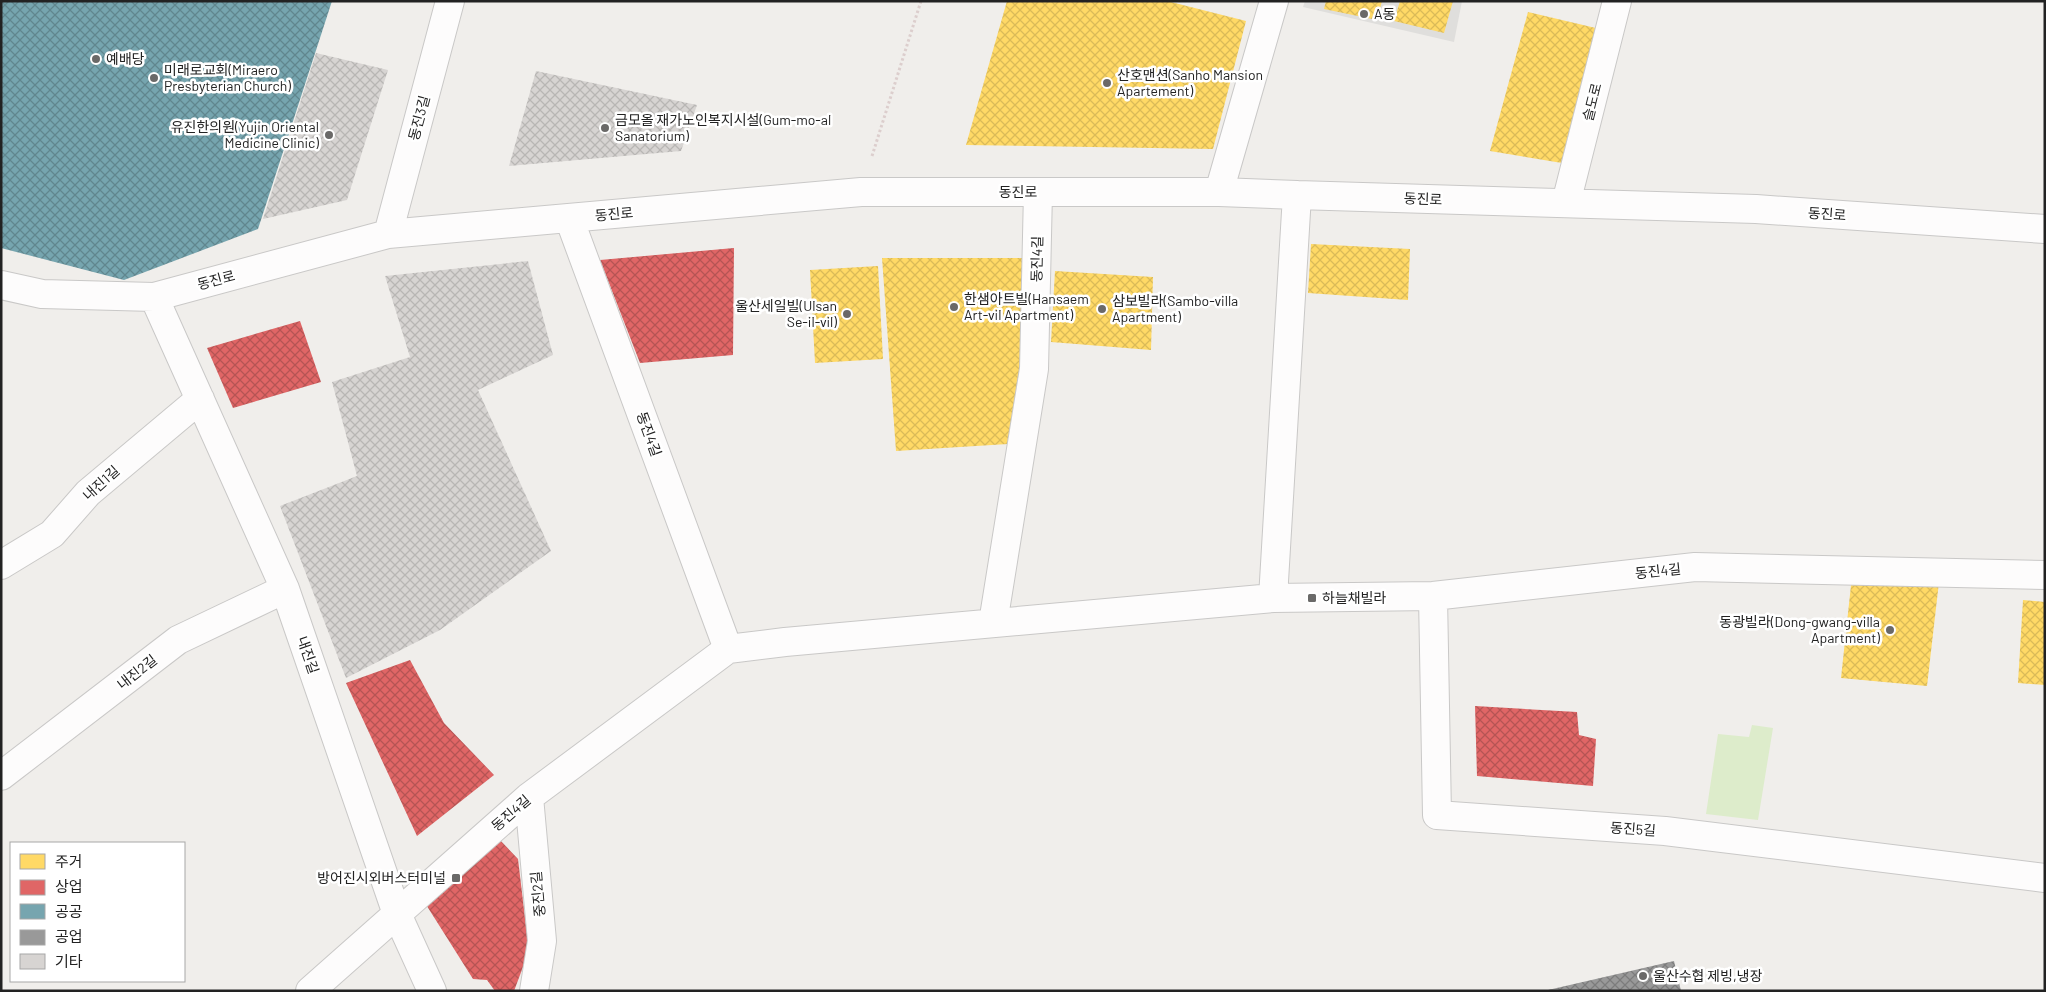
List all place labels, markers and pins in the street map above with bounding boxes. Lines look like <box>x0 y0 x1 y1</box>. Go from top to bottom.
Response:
place label: A동 <box>1374 5 1395 22</box>
marker: A동 <box>1358 8 1370 20</box>
place label: 예배당 <box>106 50 145 67</box>
marker: 예배당 <box>90 53 102 65</box>
place label: 미래로교회(Miraero Presbyterian Church) <box>164 61 291 94</box>
place label: 산호맨션(Sanho Mansion Apartement) <box>1117 66 1263 99</box>
marker: 미래로교회(Miraero Presbyterian Church) <box>148 72 160 84</box>
marker: 산호맨션(Sanho Mansion Apartement) <box>1101 77 1113 89</box>
place label: 금모올 재가노인복지시설(Gum-mo-al Sanatorium) <box>615 111 831 144</box>
place label: 유진한의원(Yujin Oriental Medicine Clinic) <box>171 118 319 151</box>
marker: 금모올 재가노인복지시설(Gum-mo-al Sanatorium) <box>599 122 611 134</box>
marker: 유진한의원(Yujin Oriental Medicine Clinic) <box>323 129 335 141</box>
place label: 한샘아트빌(Hansaem Art-vil Apartment) <box>964 290 1089 323</box>
place label: 삼보빌라(Sambo-villa Apartment) <box>1112 292 1238 325</box>
place label: 울산세일빌(Ulsan Se-il-vil) <box>735 297 837 330</box>
marker: 한샘아트빌(Hansaem Art-vil Apartment) <box>948 301 960 313</box>
marker: 삼보빌라(Sambo-villa Apartment) <box>1096 303 1108 315</box>
marker: 울산세일빌(Ulsan Se-il-vil) <box>841 308 853 320</box>
place label: 하늘채빌라 <box>1322 589 1387 606</box>
marker: 하늘채빌라 <box>1306 592 1318 604</box>
place label: 동광빌라(Dong-gwang-villa Apartment) <box>1719 613 1880 646</box>
marker: 동광빌라(Dong-gwang-villa Apartment) <box>1884 624 1896 636</box>
place label: 방어진시외버스터미널 <box>317 869 446 886</box>
marker: 방어진시외버스터미널 <box>450 872 462 884</box>
place label: 울산수협 제빙,냉장 <box>1653 967 1763 984</box>
marker: 울산수협 제빙,냉장 <box>1637 970 1649 982</box>

